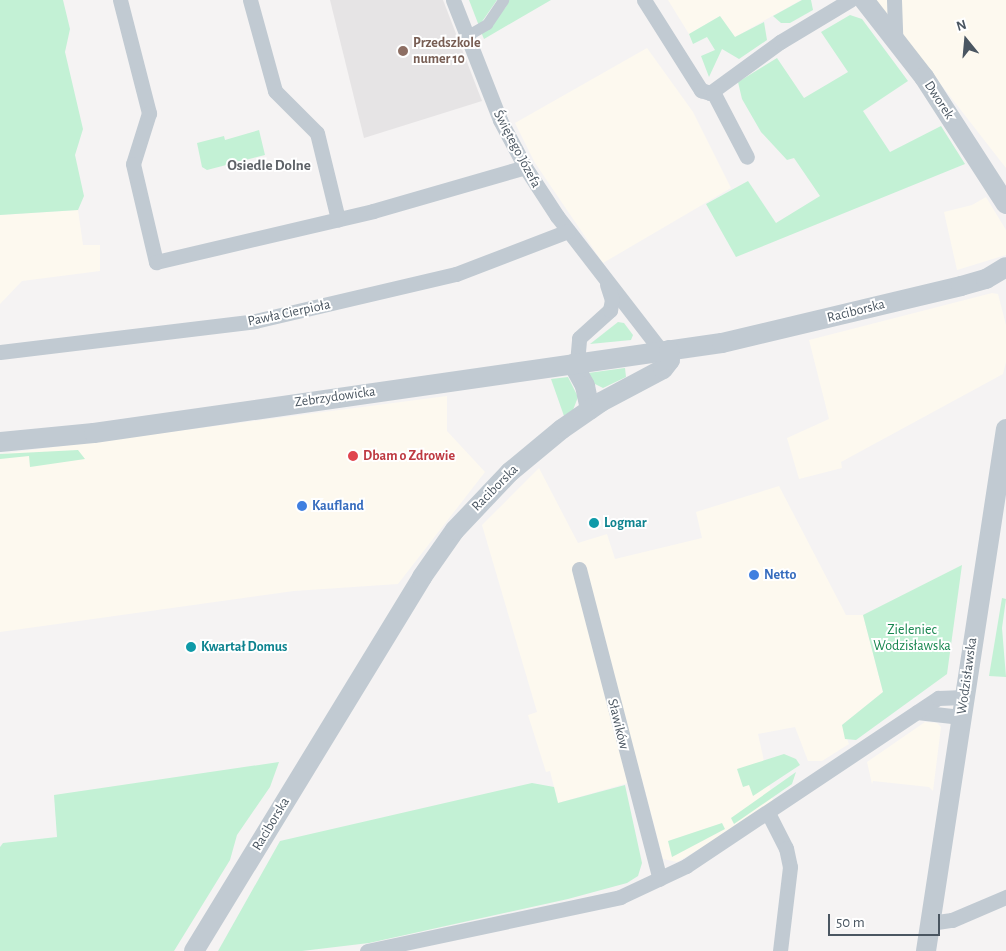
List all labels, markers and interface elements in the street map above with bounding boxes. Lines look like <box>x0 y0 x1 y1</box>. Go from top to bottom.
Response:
north arrow <box>941 15 991 65</box>
text: N <box>955 18 968 34</box>
place label: Przedszkole numer 10 <box>413 35 481 68</box>
marker: Przedszkole numer 10 <box>397 45 409 57</box>
street label: Dworek <box>920 78 958 122</box>
street label: Świętego Józefa <box>490 107 544 191</box>
district label: Osiedle Dolne <box>227 157 311 175</box>
street label: Pawła Cierpioła <box>246 296 332 330</box>
street label: Raciborska <box>825 296 887 326</box>
street label: Zebrzydowicka <box>294 383 376 411</box>
place label: Dbam o Zdrowie <box>363 448 455 464</box>
marker: Dbam o Zdrowie <box>347 450 359 462</box>
street label: Raciborska <box>468 461 522 515</box>
place label: Kaufland <box>312 498 364 514</box>
marker: Kaufland <box>296 500 308 512</box>
place label: Logmar <box>604 515 647 531</box>
marker: Logmar <box>588 517 600 529</box>
place label: Netto <box>764 567 796 583</box>
marker: Netto <box>748 569 760 581</box>
park label: Zieleniec Wodzisławska <box>873 622 951 654</box>
street label: Wodzisławska <box>953 636 981 716</box>
place label: Kwartał Domus <box>201 639 287 655</box>
marker: Kwartał Domus <box>185 641 197 653</box>
street label: Sławików <box>604 697 632 751</box>
street label: Raciborska <box>249 794 293 854</box>
scale bar <box>831 904 944 936</box>
text: 50 m <box>836 915 865 930</box>

